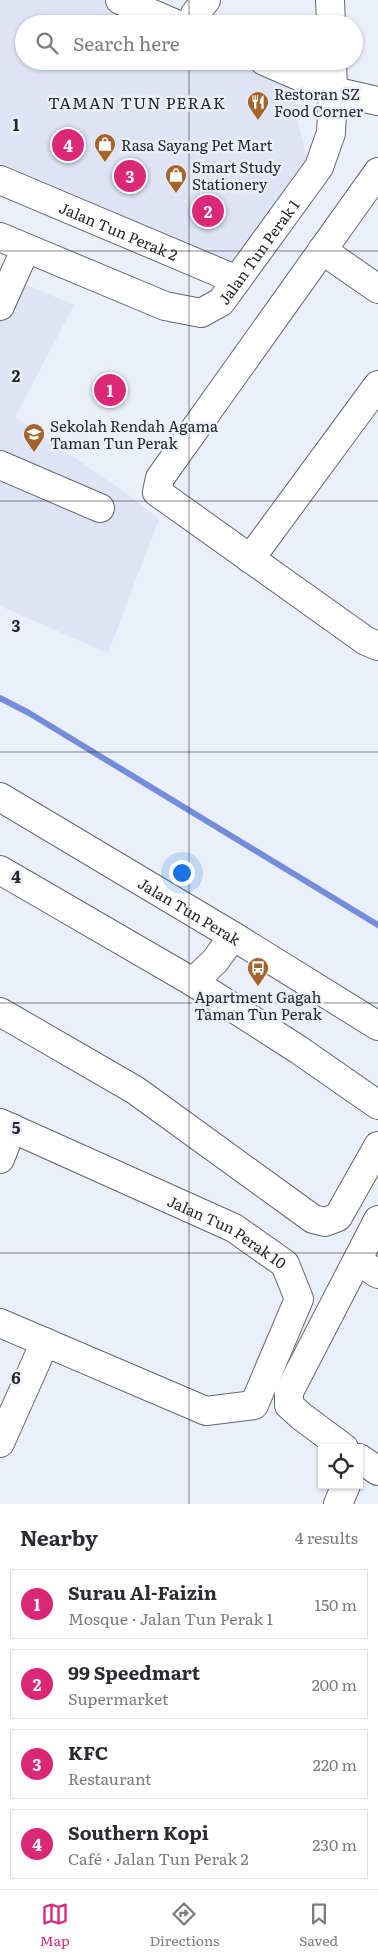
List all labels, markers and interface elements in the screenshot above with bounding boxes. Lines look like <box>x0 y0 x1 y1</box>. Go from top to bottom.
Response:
search box <box>15 15 363 70</box>
icon: search <box>33 29 61 57</box>
text: Search here <box>73 29 180 57</box>
place label: Restoran SZ Food Corner <box>274 82 363 122</box>
district label: TAMAN TUN PERAK <box>48 90 226 114</box>
restaurant icon: Restoran SZ Food Corner <box>246 90 270 121</box>
text: 1 <box>13 112 20 136</box>
pin: 4 <box>52 126 84 164</box>
shop icon: Rasa Sayang Pet Mart <box>93 132 117 163</box>
place label: Rasa Sayang Pet Mart <box>121 133 273 156</box>
place label: Smart Study Stationery <box>192 155 282 195</box>
pin: 3 <box>114 157 146 195</box>
shop icon: Smart Study Stationery <box>164 163 188 194</box>
pin: 2 <box>192 192 224 230</box>
street label: Jalan Tun Perak 1 <box>212 194 304 309</box>
street label: Jalan Tun Perak 2 <box>56 195 182 266</box>
text: 2 <box>12 363 21 387</box>
pin: 1 <box>94 371 126 409</box>
place label: Sekolah Rendah Agama Taman Tun Perak <box>50 414 219 454</box>
school or university icon: Sekolah Rendah Agama Taman Tun Perak <box>22 422 46 453</box>
text: 3 <box>12 613 21 637</box>
your location <box>169 860 195 886</box>
text: 4 <box>11 864 21 888</box>
street label: Jalan Tun Perak <box>134 871 246 950</box>
bus stop icon: Apartment Gagah Taman Tun Perak <box>246 956 270 987</box>
place label: Apartment Gagah Taman Tun Perak <box>194 985 323 1025</box>
text: 5 <box>12 1115 21 1139</box>
street label: Jalan Tun Perak 10 <box>164 1188 292 1274</box>
text: 6 <box>11 1365 21 1389</box>
map controls <box>318 1444 363 1489</box>
button: locate <box>318 1444 363 1489</box>
text: Nearby <box>20 1521 98 1552</box>
text: 4 results <box>295 1525 358 1549</box>
text: Surau Al-Faizin <box>68 1578 217 1606</box>
text: 1 <box>34 1592 40 1616</box>
text: 150 m <box>314 1592 357 1616</box>
text: Mosque · Jalan Tun Perak 1 <box>68 1606 273 1630</box>
text: 99 Speedmart <box>68 1658 200 1686</box>
text: 2 <box>33 1672 41 1696</box>
text: 200 m <box>312 1672 357 1696</box>
text: Supermarket <box>68 1686 168 1710</box>
text: KFC <box>68 1738 108 1766</box>
text: 3 <box>33 1752 41 1776</box>
text: 220 m <box>313 1752 357 1776</box>
text: Restaurant <box>68 1766 152 1790</box>
text: Southern Kopi <box>68 1818 209 1846</box>
text: 4 <box>32 1832 42 1856</box>
text: 230 m <box>312 1832 357 1856</box>
text: Café · Jalan Tun Perak 2 <box>68 1846 249 1870</box>
tab: Map <box>40 1900 70 1950</box>
tab: Directions <box>149 1900 219 1950</box>
tab: Saved <box>299 1900 338 1950</box>

